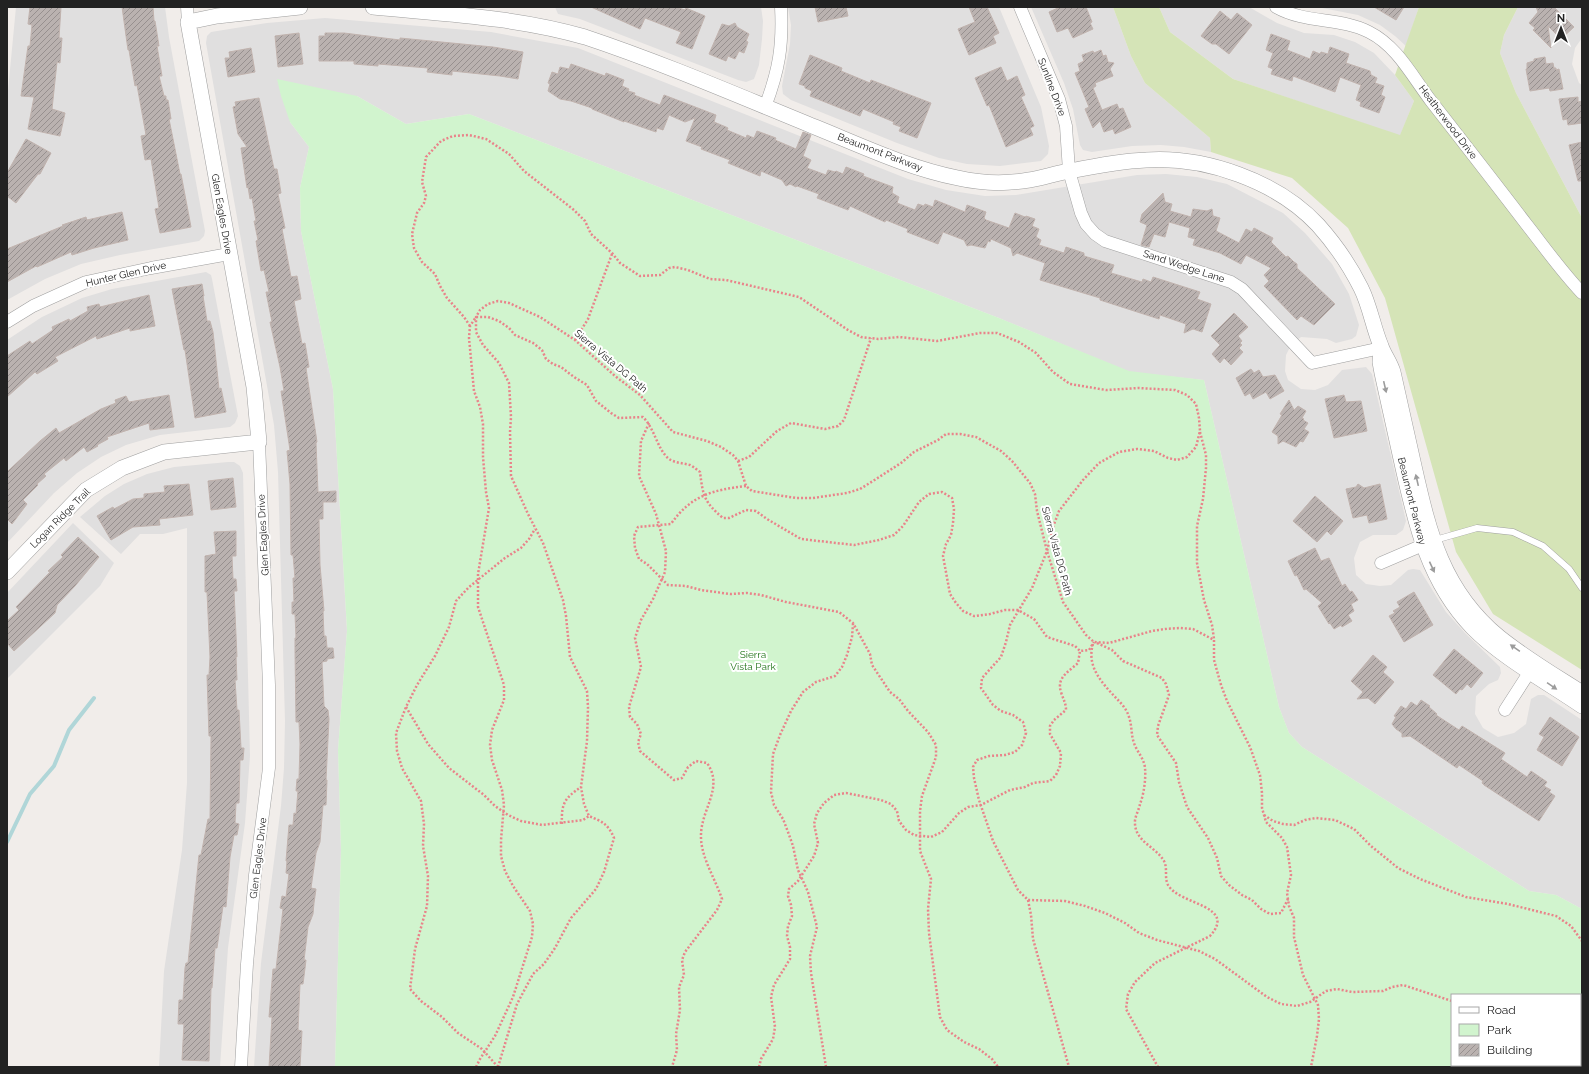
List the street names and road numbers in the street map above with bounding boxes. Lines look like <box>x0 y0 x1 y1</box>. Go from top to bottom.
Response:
street label: Sunline Drive <box>1036 57 1068 117</box>
street label: Heatherwood Drive <box>1417 83 1479 161</box>
street label: Beaumont Parkway <box>836 131 924 173</box>
street label: Glen Eagles Drive <box>209 173 235 255</box>
street label: Sand Wedge Lane <box>1142 248 1226 284</box>
street label: Hunter Glen Drive <box>85 259 167 289</box>
street label: Sierra Vista DG Path <box>572 327 650 395</box>
street label: Beaumont Parkway <box>1396 456 1428 546</box>
street label: Logan Ridge Trail <box>28 486 92 550</box>
street label: Glen Eagles Drive <box>255 494 271 576</box>
street label: Sierra Vista DG Path <box>1040 505 1074 597</box>
street label: Glen Eagles Drive <box>248 817 268 899</box>

